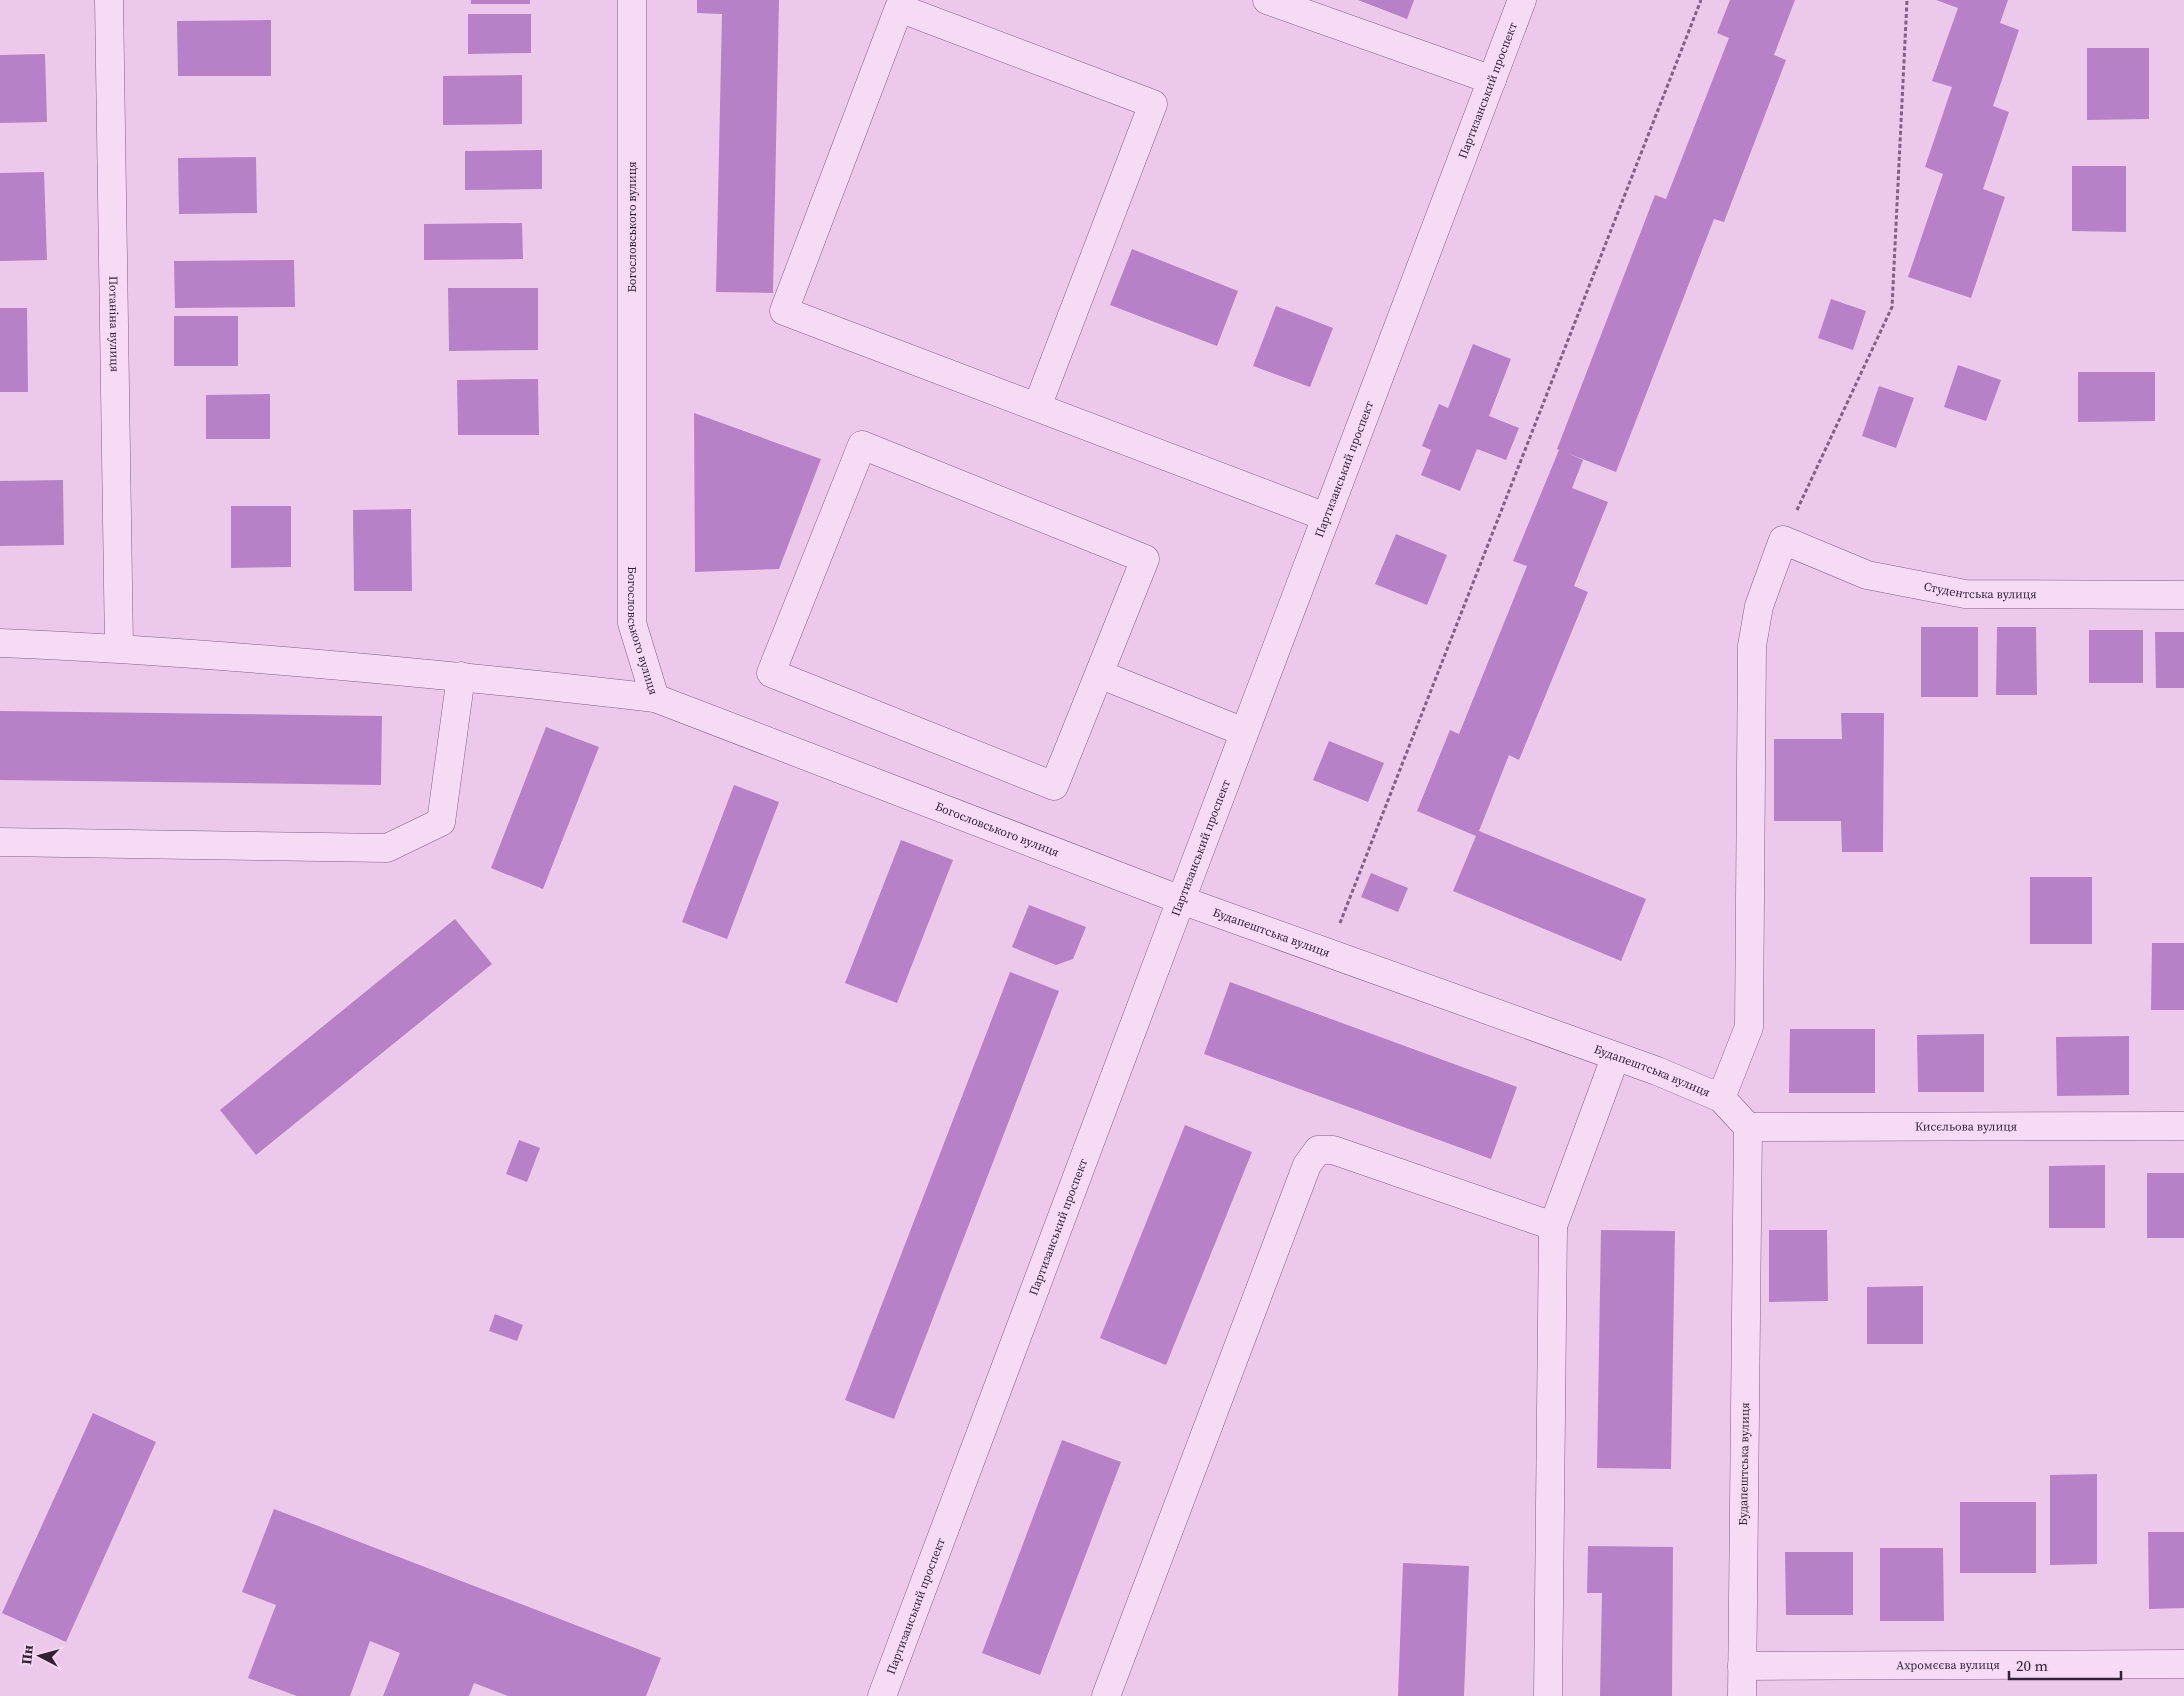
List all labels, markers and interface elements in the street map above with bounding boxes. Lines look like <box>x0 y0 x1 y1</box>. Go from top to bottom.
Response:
street label: Партизанський проспект <box>1455 19 1521 161</box>
street label: Богословського вулиця <box>624 161 640 293</box>
street label: Потаніна вулиця <box>105 276 123 372</box>
street label: Партизанський проспект <box>1311 398 1378 540</box>
street label: Богословського вулиця <box>624 566 662 697</box>
street label: Студентська вулиця <box>1923 578 2037 602</box>
street label: Партизанський проспект <box>1168 777 1234 918</box>
street label: Богословського вулиця <box>933 798 1061 860</box>
street label: Будапештська вулиця <box>1211 904 1332 961</box>
street label: Будапештська вулиця <box>1592 1041 1713 1101</box>
street label: Кисєльова вулиця <box>1915 1118 2017 1135</box>
street label: Партизанський проспект <box>1025 1156 1091 1298</box>
street label: Будапештська вулиця <box>1735 1402 1753 1526</box>
street label: Партизанський проспект <box>883 1535 949 1677</box>
north arrow <box>15 1631 65 1681</box>
text: Пн <box>16 1644 38 1665</box>
scale bar <box>2009 1648 2122 1680</box>
text: 20 m <box>2016 1655 2048 1676</box>
street label: Ахромєєва вулиця <box>1896 1657 2000 1673</box>

